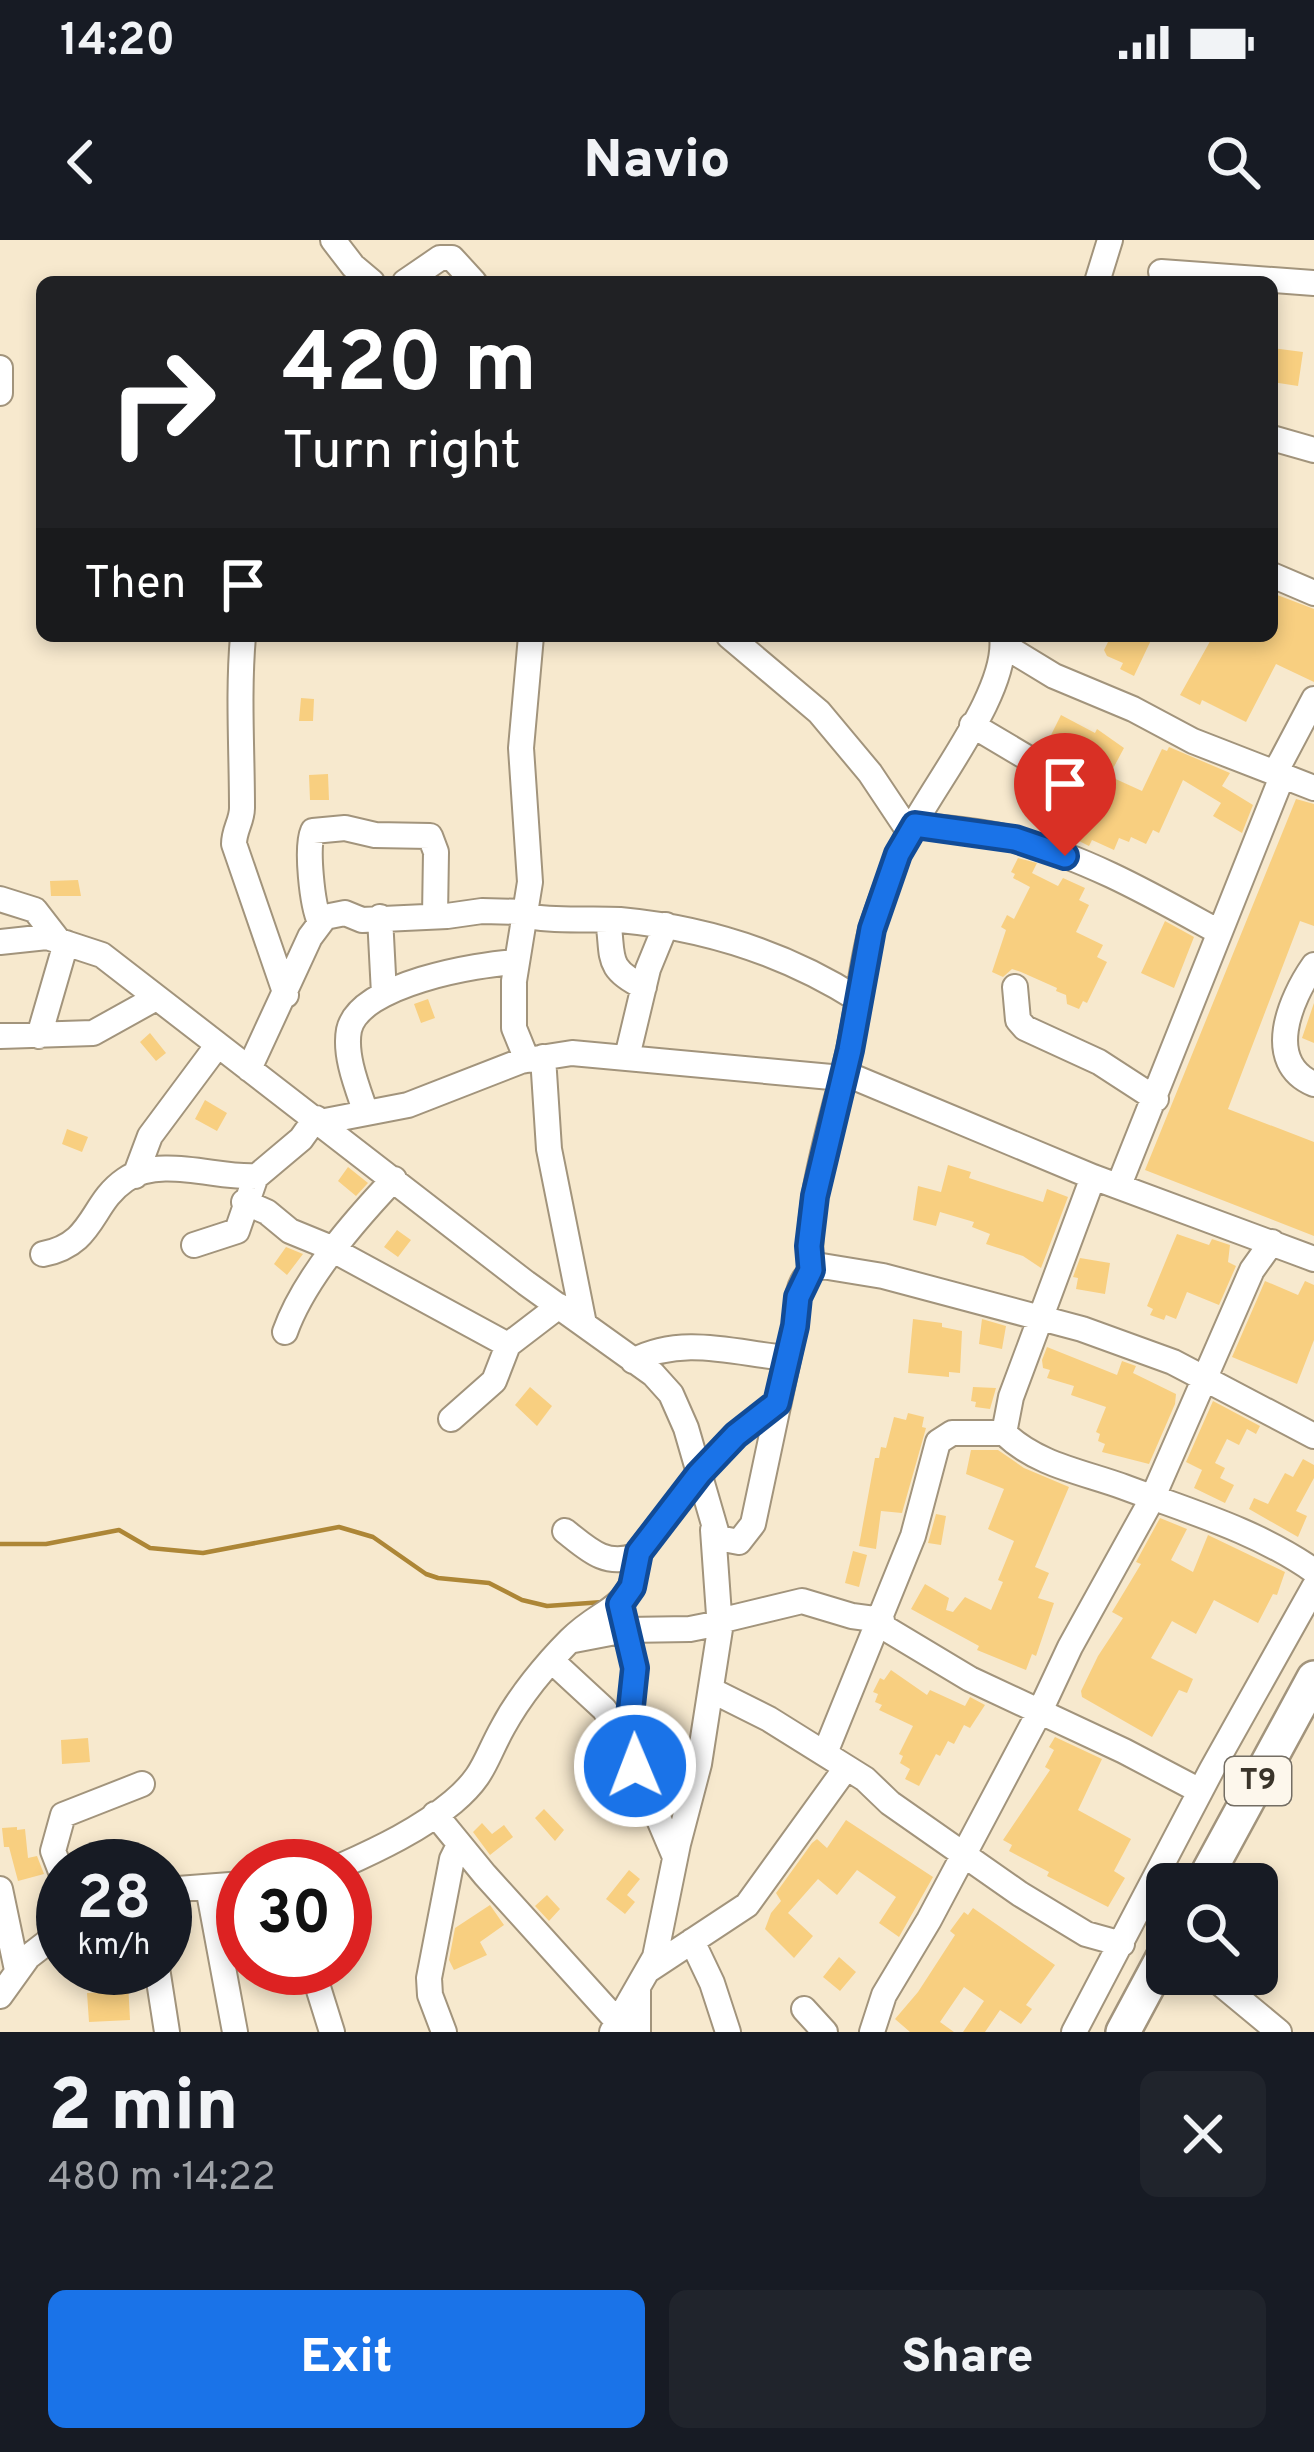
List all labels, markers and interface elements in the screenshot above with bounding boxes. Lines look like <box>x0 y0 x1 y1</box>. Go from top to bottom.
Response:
text: 14:20 <box>60 14 175 71</box>
text: Navio <box>583 128 731 197</box>
icon: back <box>48 129 114 195</box>
icon: search <box>1200 129 1266 195</box>
text: 420 m <box>282 315 537 421</box>
icon: right <box>84 324 240 480</box>
text: Turn right <box>282 419 521 488</box>
icon: arrive <box>210 552 276 618</box>
text: Then <box>84 557 186 614</box>
pin <box>1014 733 1116 856</box>
icon: arrive <box>1032 751 1098 817</box>
position arrow <box>572 1703 698 1829</box>
road number: T9 <box>1225 1757 1291 1805</box>
speed limit sign: 30 <box>216 1839 372 1995</box>
map controls <box>1146 1863 1278 1995</box>
button: search <box>1146 1863 1278 1995</box>
text: 28 <box>77 1864 151 1940</box>
text: km/h <box>78 1928 150 1965</box>
text: 2 min <box>48 2064 238 2156</box>
button: close <box>1140 2071 1266 2197</box>
text: 480 m · 14:22 <box>48 2155 276 2204</box>
button: Exit <box>48 2290 645 2428</box>
button: Share <box>669 2290 1266 2428</box>

